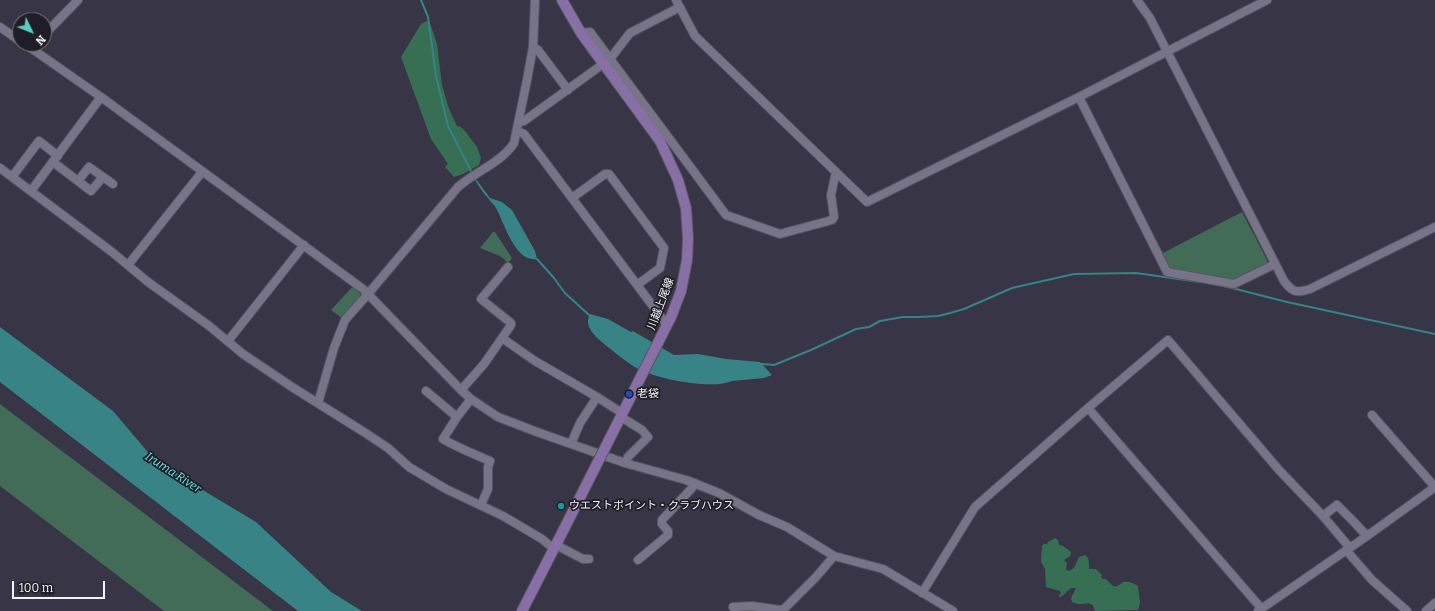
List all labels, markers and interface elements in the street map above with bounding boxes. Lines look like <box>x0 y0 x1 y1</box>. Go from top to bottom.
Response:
north arrow <box>12 12 52 52</box>
text: N <box>33 32 48 47</box>
street label: 川越上尾線 <box>645 276 677 332</box>
place label: 老袋 <box>637 387 659 401</box>
marker: 老袋 <box>624 389 634 399</box>
water label: Iruma River <box>142 450 204 496</box>
place label: ウエストポイント・クラブハウス <box>569 499 734 513</box>
marker: ウエストポイント・クラブハウス <box>556 501 566 511</box>
scale bar <box>14 573 107 599</box>
text: 100 m <box>19 581 53 595</box>

